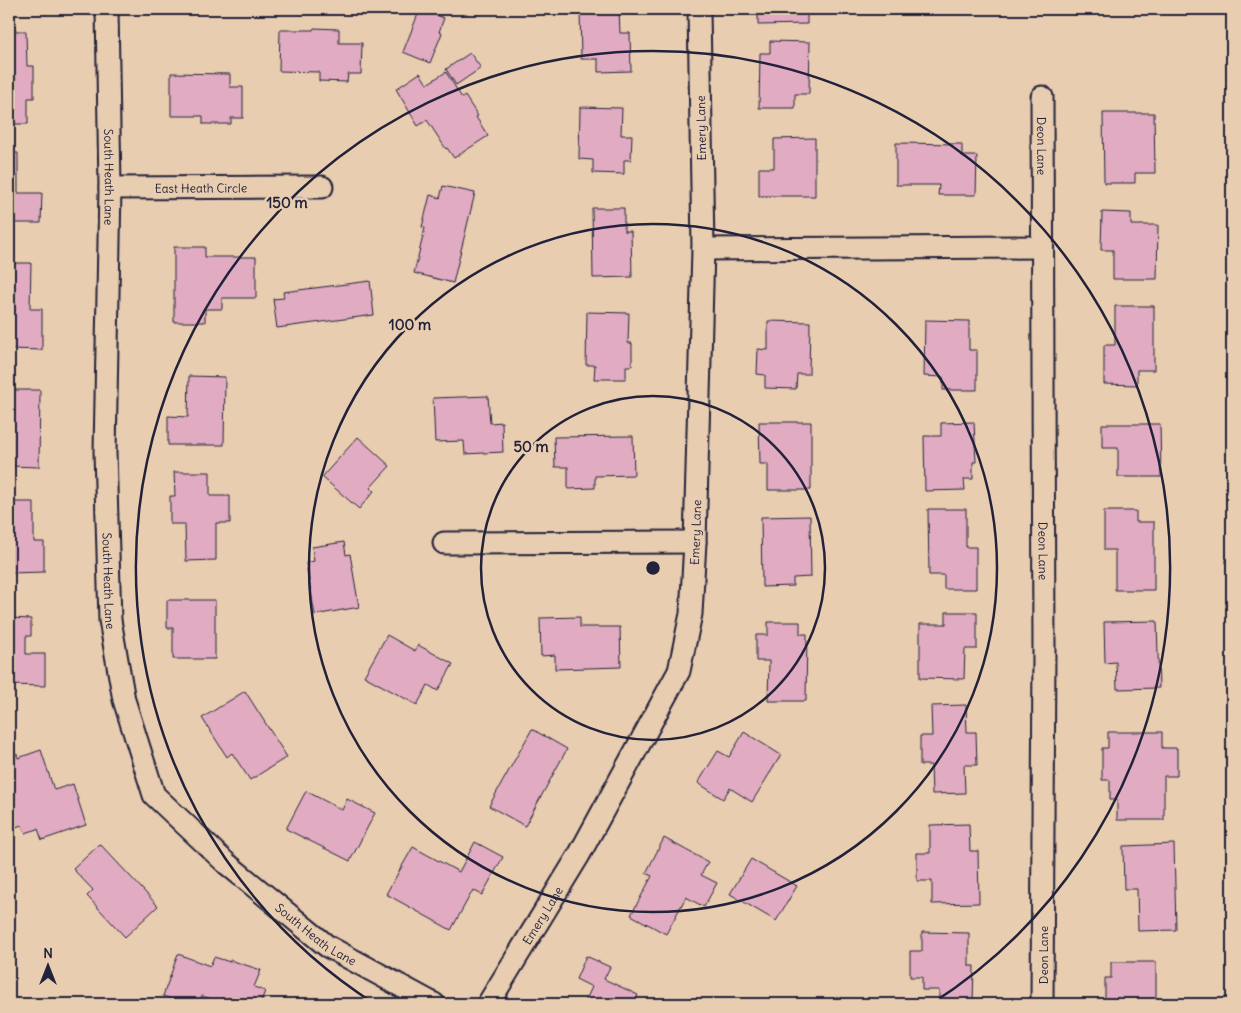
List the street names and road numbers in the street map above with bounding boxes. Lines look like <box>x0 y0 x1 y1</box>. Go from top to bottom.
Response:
street label: Emery Lane <box>693 95 709 161</box>
street label: Deon Lane <box>1035 117 1050 175</box>
street label: South Heath Lane <box>102 128 118 225</box>
street label: East Heath Circle <box>155 180 247 195</box>
street label: Emery Lane <box>686 500 704 565</box>
street label: Deon Lane <box>1036 522 1051 580</box>
street label: South Heath Lane <box>100 532 119 630</box>
street label: Emery Lane <box>519 883 566 947</box>
street label: South Heath Lane <box>273 899 359 968</box>
street label: Deon Lane <box>1036 926 1051 984</box>

